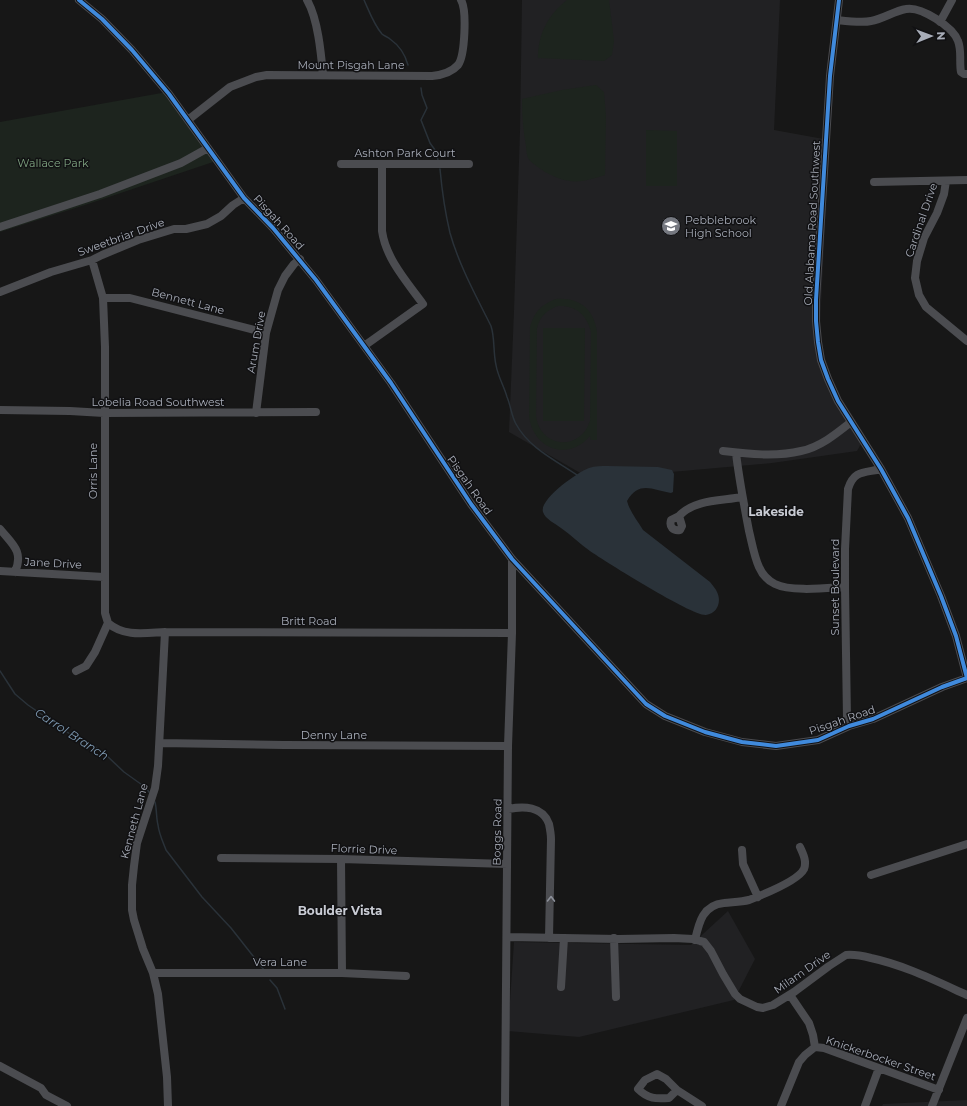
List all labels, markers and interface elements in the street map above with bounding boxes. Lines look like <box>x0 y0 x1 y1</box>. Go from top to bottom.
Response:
north arrow <box>911 16 951 56</box>
text: N <box>934 31 948 40</box>
street label: Mount Pisgah Lane <box>297 58 405 72</box>
street label: Old Alabama Road Southwest <box>801 140 823 306</box>
street label: Ashton Park Court <box>355 146 456 160</box>
park label: Wallace Park <box>17 156 89 170</box>
street label: Cardinal Drive <box>902 181 940 259</box>
street label: Pisgah Road <box>251 192 307 252</box>
place label: Pebblebrook High School <box>685 213 756 240</box>
street label: Sweetbriar Drive <box>76 215 167 259</box>
school or university icon: Pebblebrook High School <box>660 215 682 237</box>
street label: Bennett Lane <box>150 285 226 318</box>
street label: Arum Drive <box>244 309 268 374</box>
street label: Lobelia Road Southwest <box>91 395 225 409</box>
street label: Orris Lane <box>86 443 100 499</box>
street label: Pisgah Road <box>444 453 496 517</box>
district label: Lakeside <box>748 504 804 519</box>
street label: Sunset Boulevard <box>828 539 842 636</box>
street label: Jane Drive <box>23 554 83 572</box>
street label: Britt Road <box>281 614 337 628</box>
street label: Pisgah Road <box>807 702 877 738</box>
water label: Carrol Branch <box>32 705 112 763</box>
street label: Denny Lane <box>301 728 367 742</box>
street label: Kenneth Lane <box>117 781 151 860</box>
street label: Boggs Road <box>489 798 505 866</box>
street label: Florrie Drive <box>330 841 398 857</box>
one-way arrow <box>546 896 555 902</box>
district label: Boulder Vista <box>298 903 382 918</box>
street label: Milam Drive <box>771 947 833 997</box>
street label: Vera Lane <box>253 955 307 969</box>
street label: Knickerbocker Street <box>824 1033 938 1084</box>

